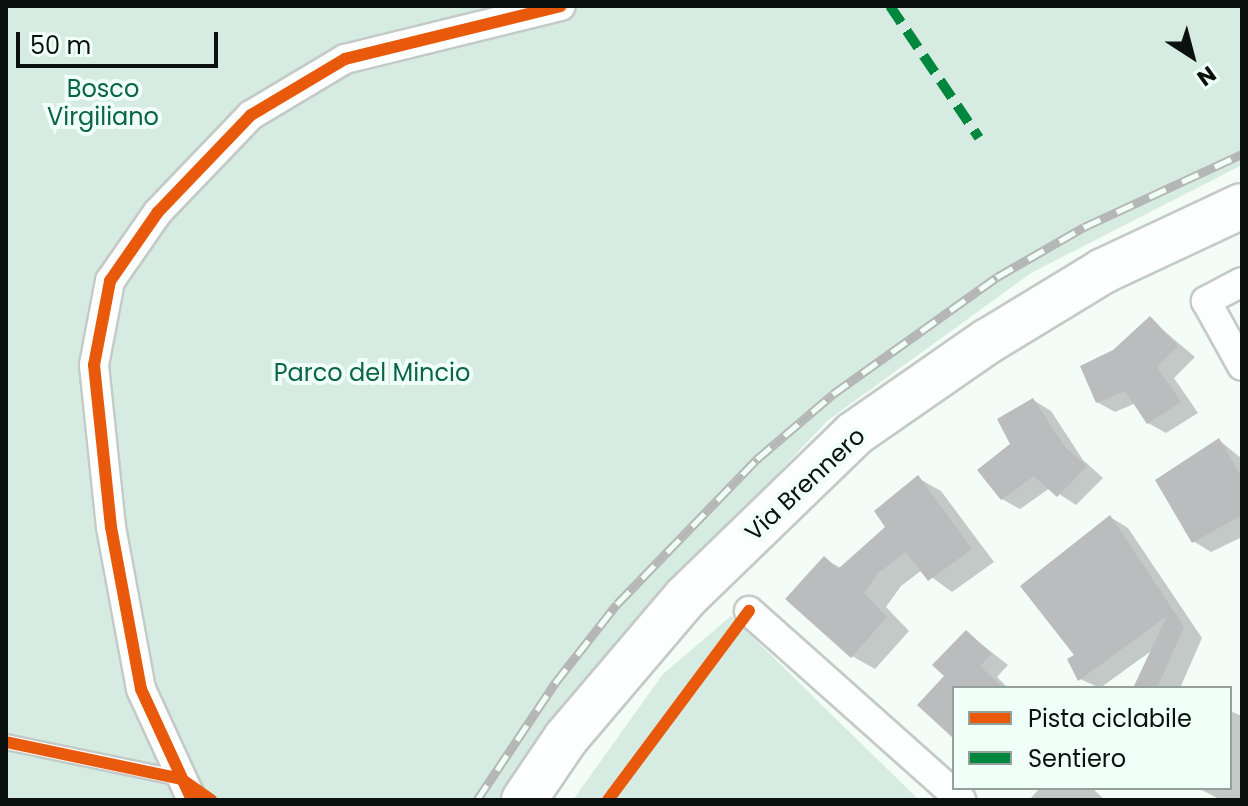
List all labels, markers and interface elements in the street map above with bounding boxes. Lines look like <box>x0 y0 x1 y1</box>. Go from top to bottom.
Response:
scale bar <box>20 16 222 66</box>
north arrow <box>1152 16 1232 96</box>
text: 50 m <box>30 29 91 62</box>
text: N <box>1191 58 1222 93</box>
park label: Bosco Virgiliano <box>47 75 159 131</box>
park label: Parco del Mincio <box>274 359 470 387</box>
street label: Via Brennero <box>739 421 871 547</box>
legend <box>952 686 1232 790</box>
text: Pista ciclabile <box>1028 702 1192 735</box>
text: Sentiero <box>1028 742 1126 775</box>

